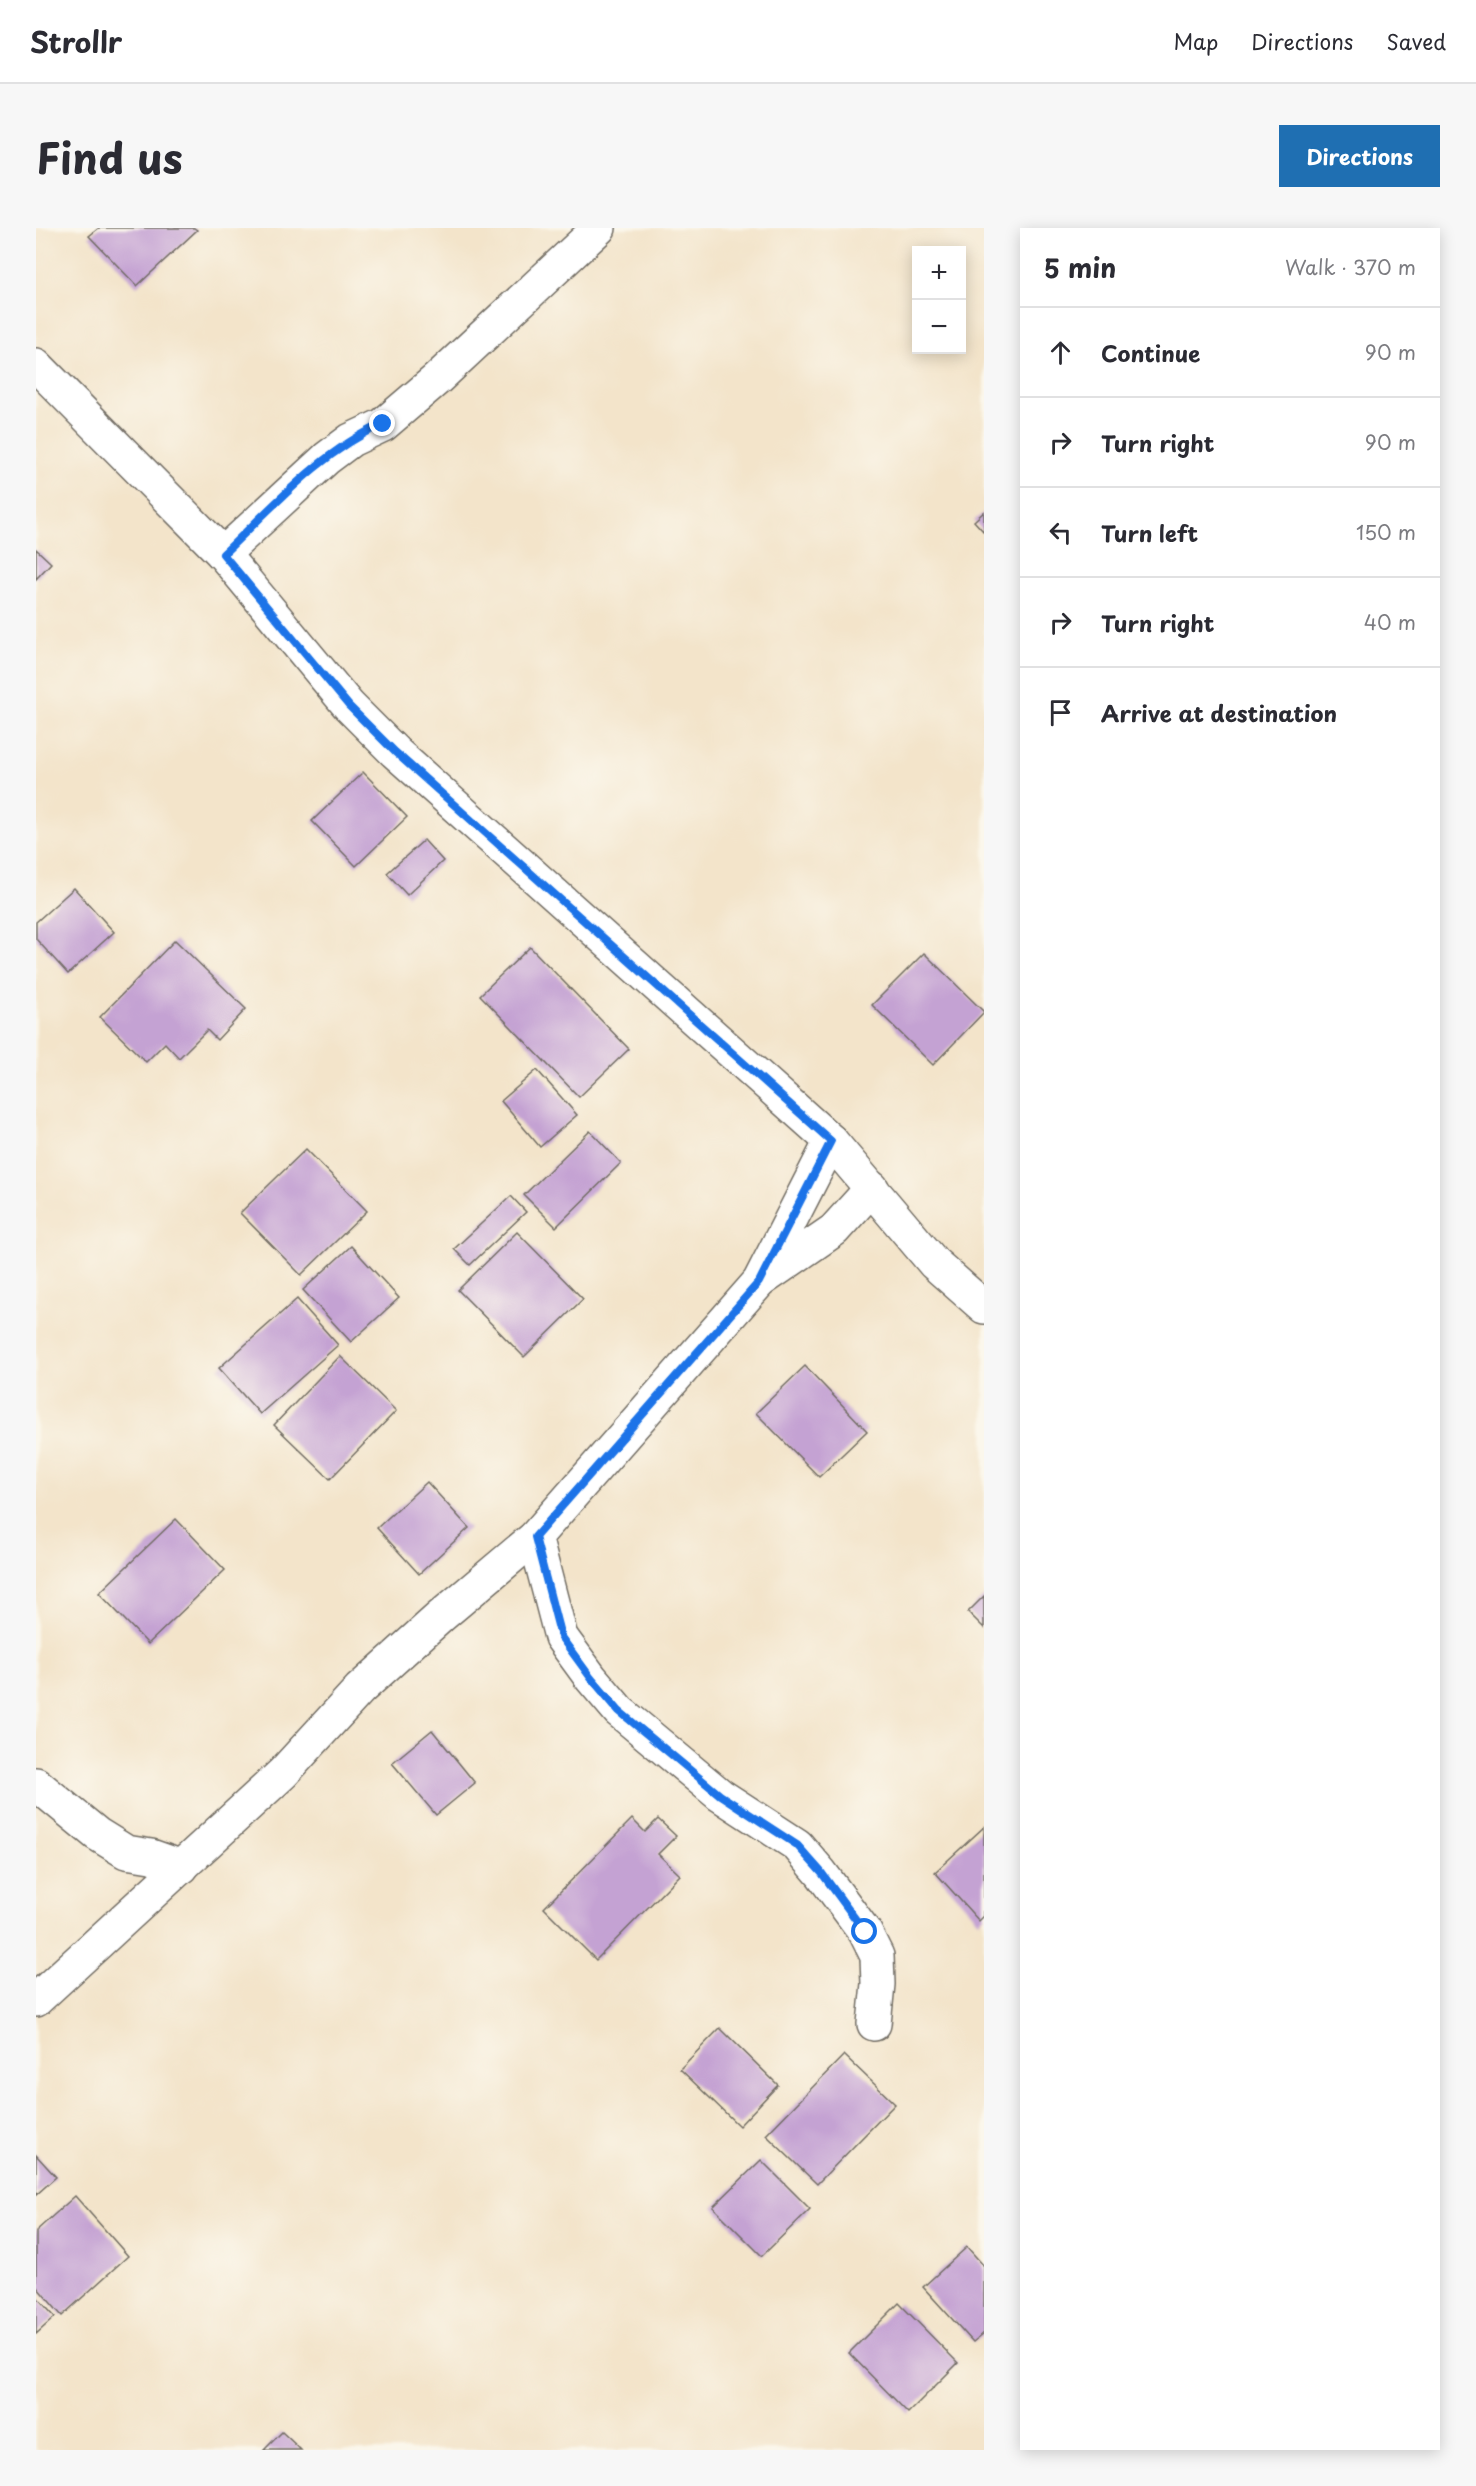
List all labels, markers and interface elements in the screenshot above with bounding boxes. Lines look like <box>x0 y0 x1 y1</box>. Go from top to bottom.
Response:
text: Strollr <box>30 20 122 63</box>
text: Map <box>1173 25 1218 57</box>
text: Directions <box>1251 25 1353 57</box>
text: Saved <box>1386 25 1446 57</box>
text: Find us <box>36 125 183 188</box>
button: Directions <box>1279 125 1440 187</box>
map controls <box>912 246 966 354</box>
button: + <box>912 246 966 300</box>
text: 5 min <box>1044 248 1116 287</box>
text: Walk · 370 m <box>1285 252 1416 282</box>
button: − <box>912 300 966 354</box>
icon: ahead <box>1044 336 1077 369</box>
text: Continue <box>1101 336 1200 369</box>
text: 90 m <box>1365 337 1416 367</box>
route end <box>369 410 395 436</box>
icon: right <box>1044 426 1077 459</box>
text: Turn right <box>1101 426 1214 459</box>
text: 90 m <box>1365 427 1416 457</box>
icon: left <box>1044 516 1077 549</box>
text: Turn left <box>1101 516 1198 549</box>
text: 150 m <box>1356 517 1416 547</box>
icon: right <box>1044 606 1077 639</box>
text: Turn right <box>1101 606 1214 639</box>
text: 40 m <box>1364 607 1416 637</box>
icon: arrive <box>1044 696 1077 729</box>
text: Arrive at destination <box>1101 696 1337 729</box>
route start <box>851 1918 877 1944</box>

